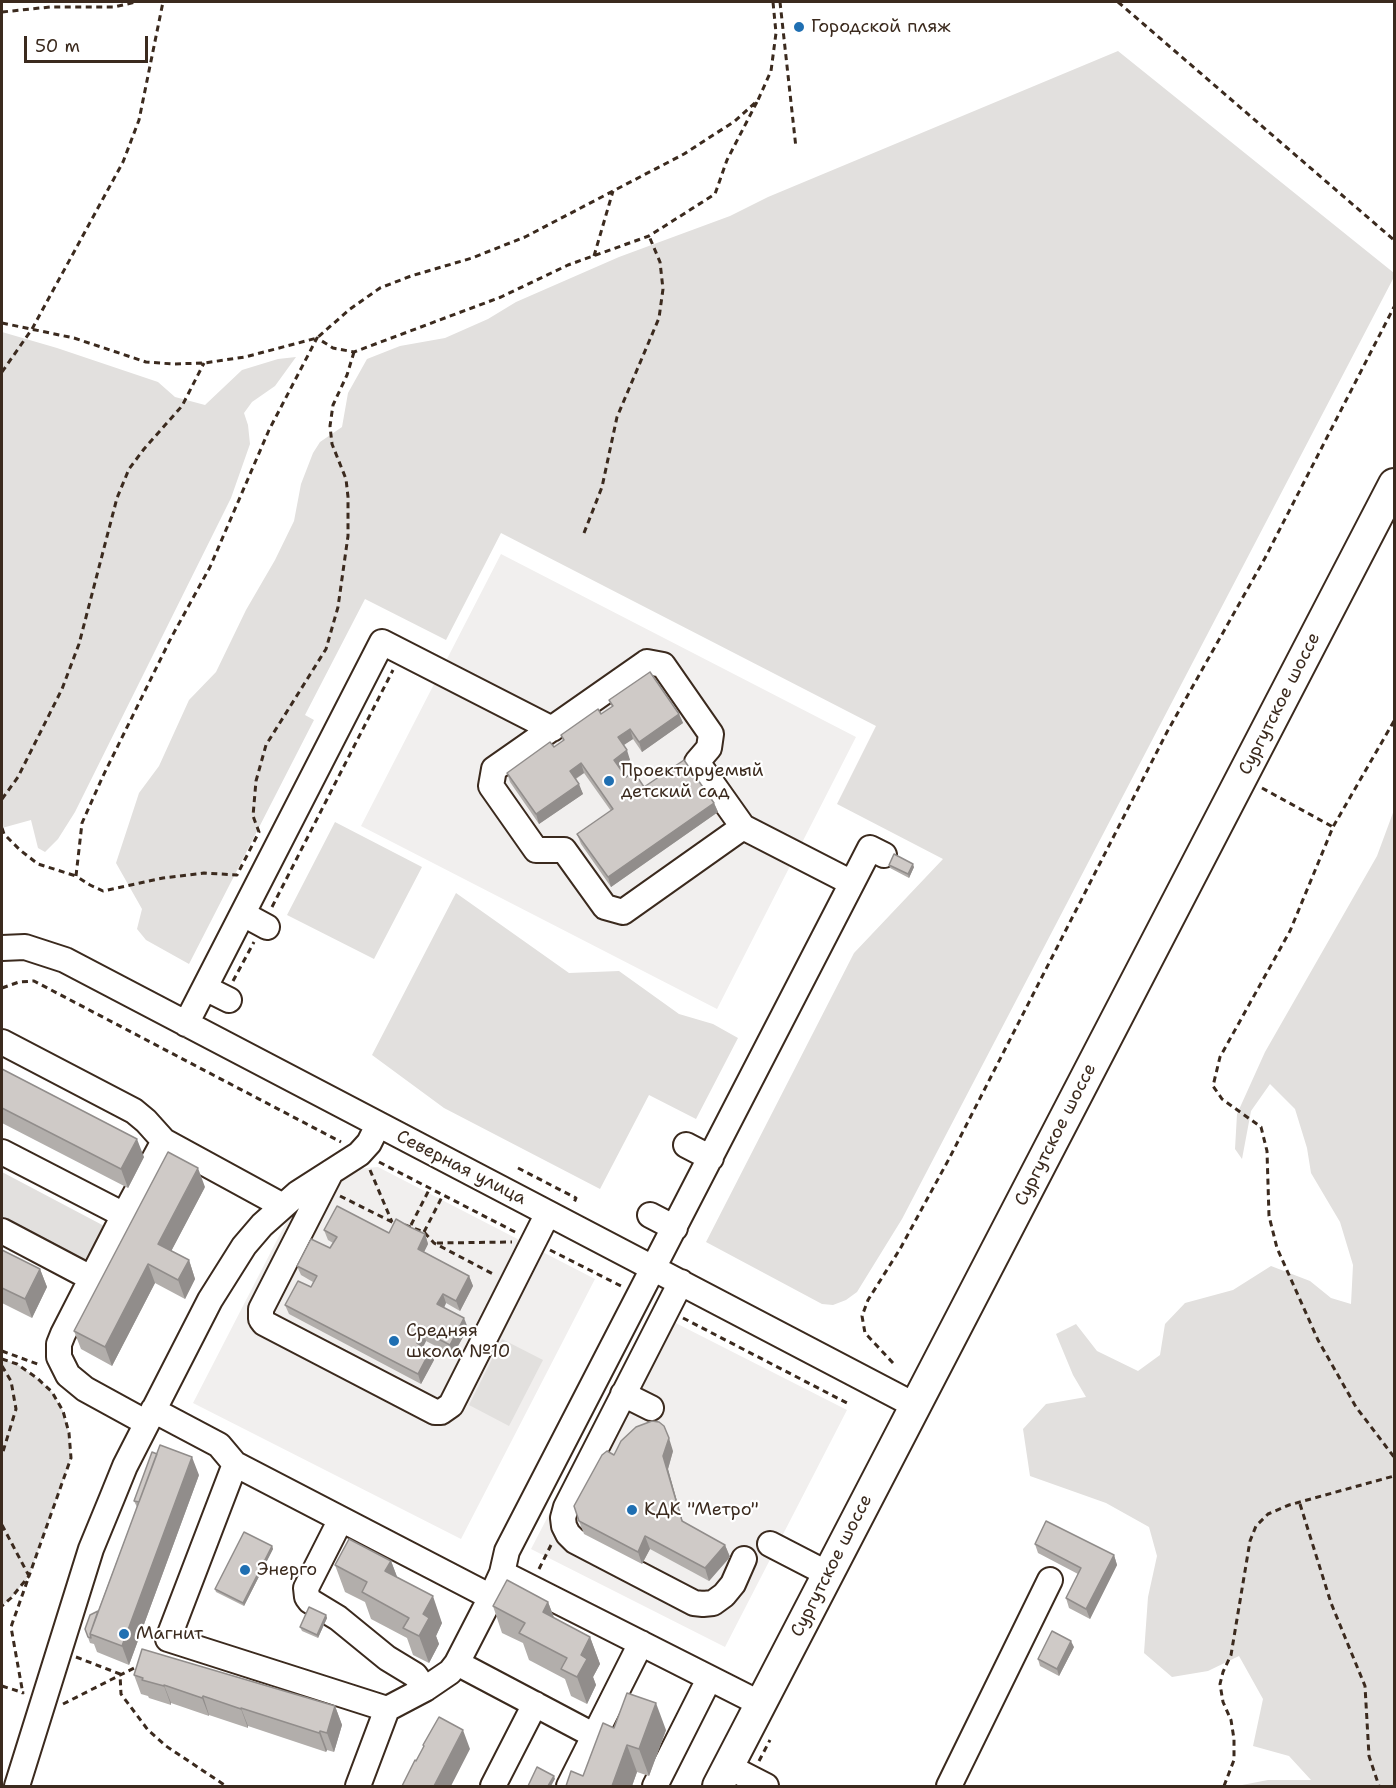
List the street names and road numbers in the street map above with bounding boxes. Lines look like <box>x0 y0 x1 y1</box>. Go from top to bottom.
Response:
street label: Сургутское шоссе <box>1235 629 1325 779</box>
street label: Сургутское шоссе <box>1011 1060 1101 1210</box>
street label: Северная улица <box>393 1126 529 1210</box>
street label: Сургутское шоссе <box>787 1491 877 1641</box>

